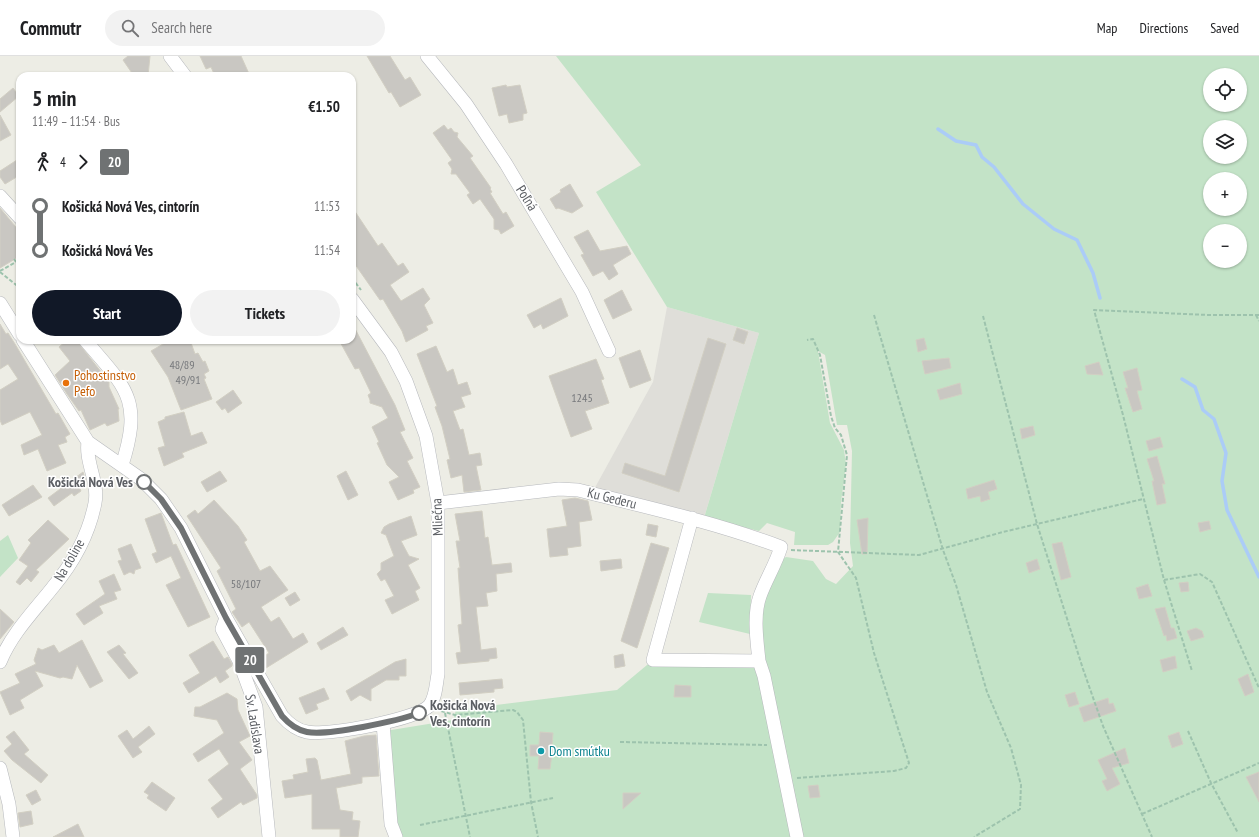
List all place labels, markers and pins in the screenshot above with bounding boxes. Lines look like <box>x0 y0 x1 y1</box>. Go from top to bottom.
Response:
place label: Pohostinstvo Pefo <box>74 366 136 400</box>
marker: Pohostinstvo Pefo <box>61 378 71 388</box>
place label: Košická Nová Ves <box>48 473 133 491</box>
marker: Košická Nová Ves <box>136 474 152 490</box>
place label: Košická Nová Ves, cintorín <box>429 696 496 730</box>
marker: Košická Nová Ves, cintorín <box>411 705 427 721</box>
place label: Dom smútku <box>549 742 610 760</box>
marker: Dom smútku <box>536 746 546 756</box>

